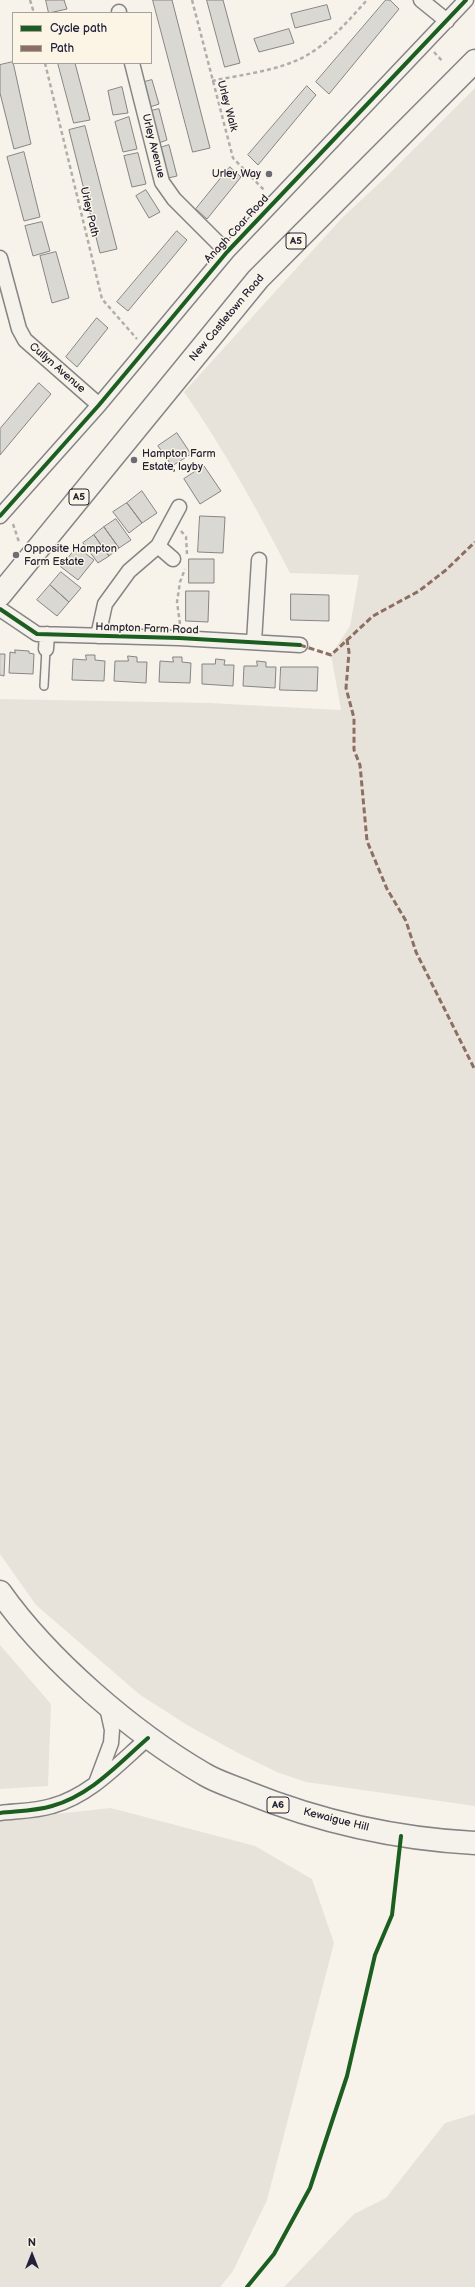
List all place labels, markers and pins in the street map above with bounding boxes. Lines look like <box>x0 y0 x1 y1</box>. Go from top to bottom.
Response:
place label: Urley Way <box>212 167 261 181</box>
marker: Urley Way <box>264 169 274 179</box>
place label: Hampton Farm Estate, layby <box>142 447 216 473</box>
marker: Hampton Farm Estate, layby <box>129 455 139 465</box>
place label: Opposite Hampton Farm Estate <box>24 542 117 568</box>
marker: Opposite Hampton Farm Estate <box>11 550 21 560</box>

